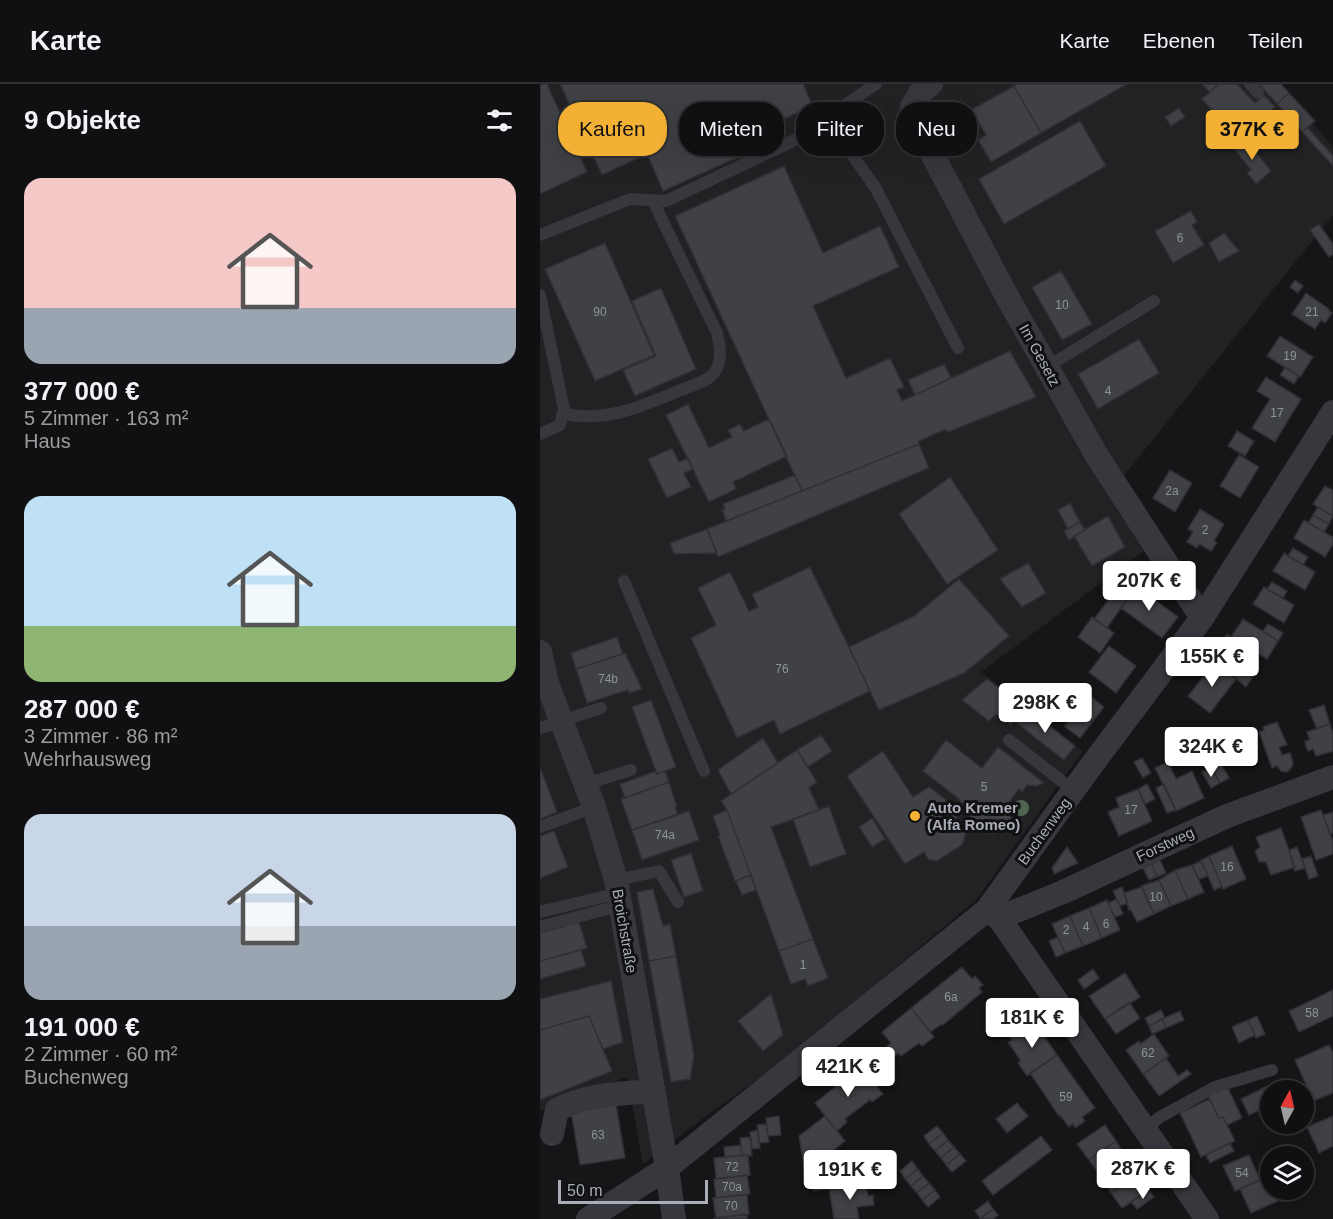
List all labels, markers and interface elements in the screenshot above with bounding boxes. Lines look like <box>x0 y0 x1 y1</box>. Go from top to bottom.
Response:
text: Karte <box>30 25 102 56</box>
text: Karte <box>1060 29 1110 52</box>
text: Ebenen <box>1143 29 1215 52</box>
text: Teilen <box>1248 29 1303 52</box>
chip: Kaufen <box>558 102 667 156</box>
chip: Mieten <box>679 102 784 156</box>
chip: Filter <box>796 102 884 156</box>
chip: Neu <box>896 102 977 156</box>
icon: filters <box>483 104 516 137</box>
text: 9 Objekte <box>24 105 141 135</box>
pin: 377K € <box>1203 110 1301 161</box>
text: 377K € <box>1220 118 1284 140</box>
icon: home <box>216 217 324 325</box>
house number: 6 <box>1177 231 1184 245</box>
house number: 10 <box>1055 298 1069 312</box>
house number: 90 <box>593 305 607 319</box>
house number: 21 <box>1305 305 1319 319</box>
street label: Im Gesetz <box>1016 321 1064 389</box>
house number: 19 <box>1283 349 1297 363</box>
text: 377 000 € <box>24 376 140 406</box>
house number: 4 <box>1105 384 1112 398</box>
house number: 17 <box>1270 406 1284 420</box>
text: 5 Zimmer · 163 m² <box>24 407 188 429</box>
text: Haus <box>24 430 71 452</box>
house number: 2a <box>1165 484 1179 498</box>
house number: 2 <box>1202 523 1209 537</box>
icon: home <box>216 535 324 643</box>
pin: 207K € <box>1100 561 1198 612</box>
text: 207K € <box>1117 569 1181 591</box>
pin: 155K € <box>1163 637 1261 688</box>
text: 155K € <box>1180 645 1244 667</box>
house number: 76 <box>775 662 789 676</box>
house number: 74b <box>598 672 618 686</box>
pin: 298K € <box>996 683 1094 734</box>
text: 298K € <box>1013 691 1077 713</box>
text: 287 000 € <box>24 694 140 724</box>
text: 3 Zimmer · 86 m² <box>24 725 177 747</box>
pin: 324K € <box>1162 727 1260 778</box>
text: 324K € <box>1179 735 1243 757</box>
text: Wehrhausweg <box>24 748 151 770</box>
house number: 5 <box>981 780 988 794</box>
street label: Buchenweg <box>1014 794 1074 868</box>
place label: Auto Kremer (Alfa Romeo) <box>927 799 1020 833</box>
house number: 17 <box>1124 803 1138 817</box>
marker: Auto Kremer (Alfa Romeo) <box>908 809 922 823</box>
street label: Forstweg <box>1133 823 1197 865</box>
house number: 74a <box>655 828 675 842</box>
icon: home <box>216 853 324 961</box>
house number: 16 <box>1220 860 1234 874</box>
street label: Broichstraße <box>609 888 641 974</box>
house number: 10 <box>1149 890 1163 904</box>
house number: 6 <box>1103 917 1110 931</box>
house number: 4 <box>1083 920 1090 934</box>
house number: 2 <box>1063 923 1070 937</box>
house number: 1 <box>800 958 807 972</box>
house number: 6a <box>944 990 958 1004</box>
pin: 181K € <box>983 998 1081 1049</box>
text: 181K € <box>1000 1006 1064 1028</box>
house number: 58 <box>1305 1006 1319 1020</box>
text: 191 000 € <box>24 1012 140 1042</box>
text: 2 Zimmer · 60 m² <box>24 1043 177 1065</box>
house number: 62 <box>1141 1046 1155 1060</box>
pin: 421K € <box>799 1047 897 1098</box>
text: 421K € <box>816 1055 880 1077</box>
text: Buchenweg <box>24 1066 129 1088</box>
north arrow <box>1260 1080 1314 1134</box>
map controls <box>1260 1080 1314 1200</box>
house number: 59 <box>1059 1090 1073 1104</box>
house number: 63 <box>591 1128 605 1142</box>
button: layers <box>1260 1146 1314 1200</box>
pin: 287K € <box>1094 1149 1192 1200</box>
pin: 191K € <box>801 1150 899 1201</box>
text: 287K € <box>1111 1157 1175 1179</box>
text: 191K € <box>818 1158 882 1180</box>
house number: 72 <box>725 1160 739 1174</box>
house number: 54 <box>1235 1166 1249 1180</box>
scale bar <box>558 1177 708 1204</box>
house number: 70a <box>722 1180 742 1194</box>
text: 50 m <box>567 1182 603 1199</box>
house number: 70 <box>724 1199 738 1213</box>

